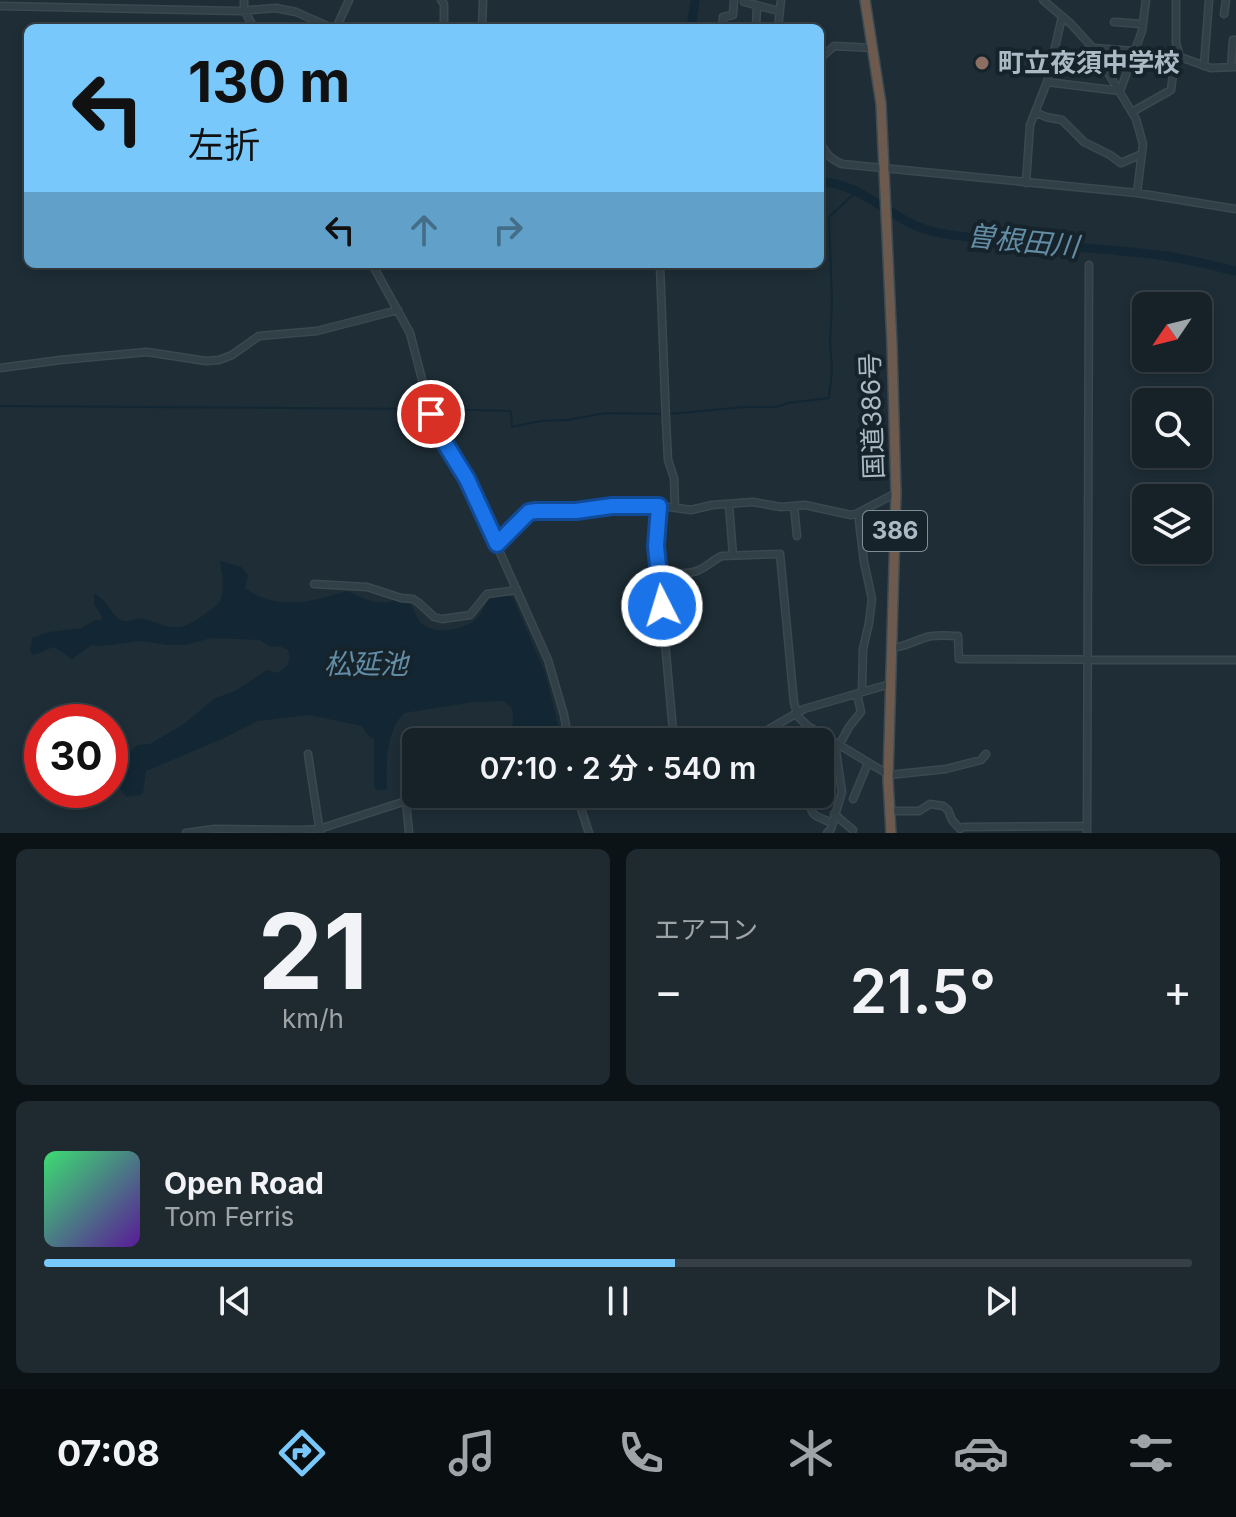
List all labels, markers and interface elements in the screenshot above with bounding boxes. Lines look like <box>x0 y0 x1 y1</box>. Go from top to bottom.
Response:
place label: 町立夜須中学校 <box>998 47 1180 78</box>
text: 130 m <box>188 48 350 116</box>
marker: 町立夜須中学校 <box>973 54 991 72</box>
icon: left <box>56 56 160 160</box>
text: 左折 <box>188 123 260 167</box>
icon: left <box>318 208 362 252</box>
icon: ahead <box>402 208 446 252</box>
icon: right <box>486 208 530 252</box>
water label: 曽根田川 <box>966 218 1083 264</box>
north arrow <box>1132 292 1212 372</box>
map controls <box>1132 292 1212 564</box>
street label: 国道386号 <box>854 352 889 480</box>
pin <box>397 380 465 448</box>
button: search <box>1132 388 1212 468</box>
icon: arrive <box>409 392 453 436</box>
button: layers <box>1132 484 1212 564</box>
road number: 386 <box>863 511 927 551</box>
position arrow <box>620 564 704 648</box>
water label: 松延池 <box>324 647 411 681</box>
speed limit sign: 30 <box>24 704 128 808</box>
text: 07:10 · 2 分 · 540 m <box>480 750 756 786</box>
text: 21 <box>258 888 368 1014</box>
text: エアコン <box>654 914 758 945</box>
text: 21.5° <box>850 955 996 1027</box>
text: − <box>654 964 683 1018</box>
text: + <box>1163 964 1192 1018</box>
text: km/h <box>282 1003 344 1034</box>
text: Open Road <box>164 1165 324 1201</box>
text: Tom Ferris <box>164 1201 294 1232</box>
icon: previous <box>213 1279 257 1323</box>
icon: pause <box>596 1279 640 1323</box>
icon: next <box>979 1279 1023 1323</box>
icon: directions <box>274 1425 330 1481</box>
icon: music <box>444 1425 500 1481</box>
icon: phone <box>613 1425 669 1481</box>
icon: climate <box>783 1425 839 1481</box>
icon: car <box>953 1425 1009 1481</box>
icon: filters <box>1123 1425 1179 1481</box>
text: 07:08 <box>57 1431 160 1475</box>

